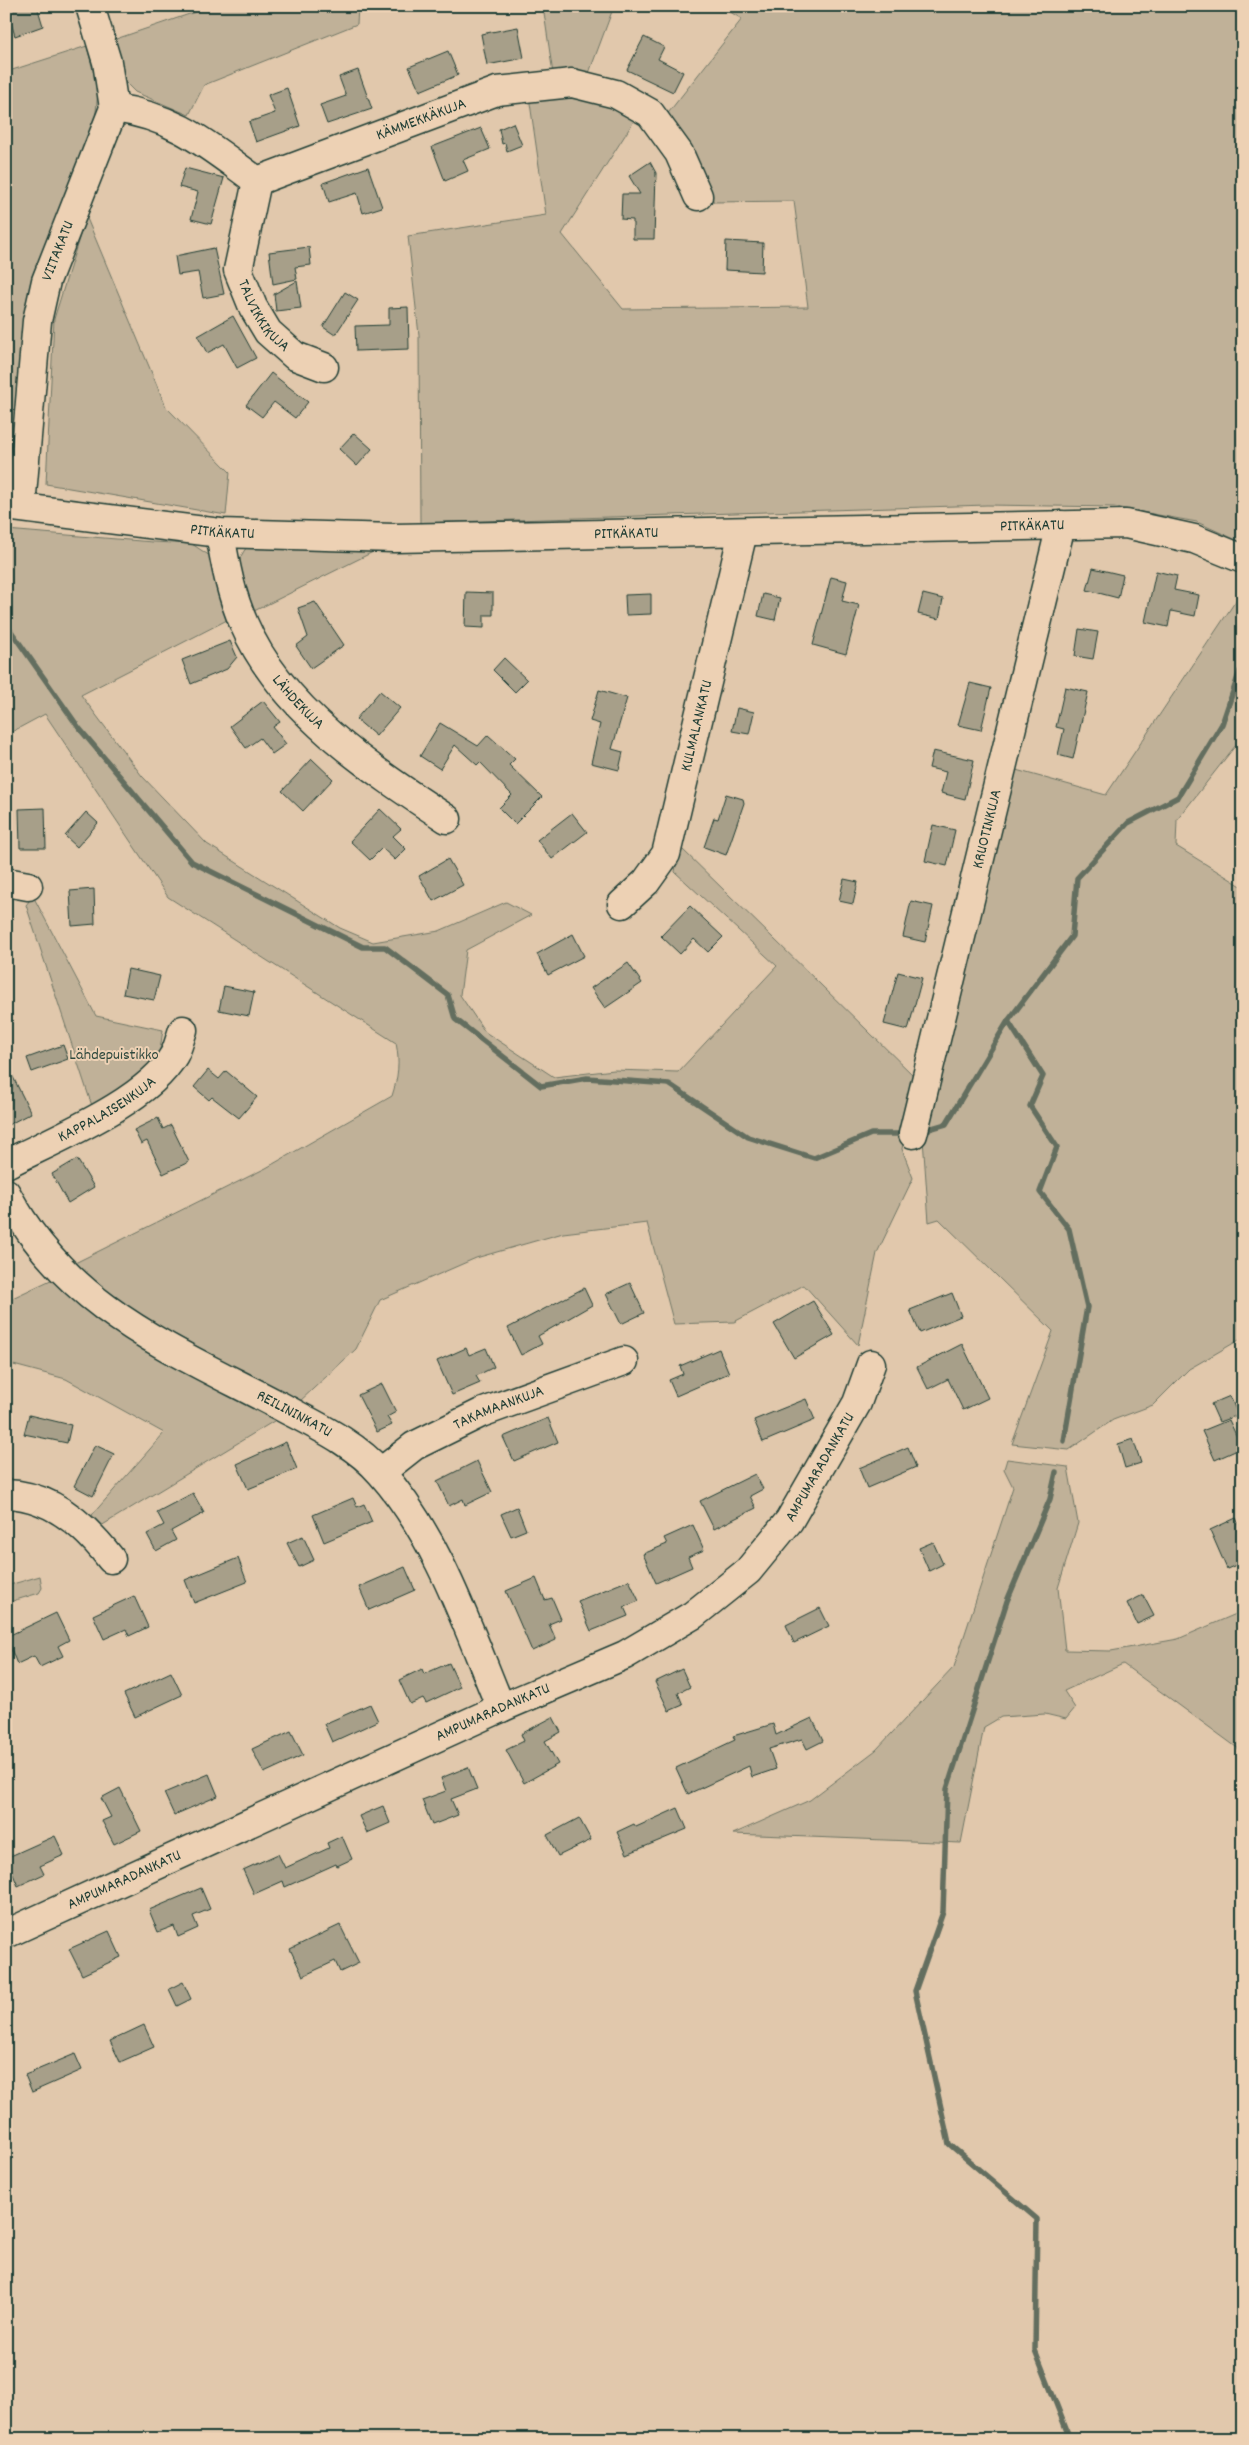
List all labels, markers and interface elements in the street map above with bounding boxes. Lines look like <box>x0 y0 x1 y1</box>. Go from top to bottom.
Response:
street label: KÄMMEKKÄKUJA <box>373 92 470 147</box>
street label: VIITAKATU <box>36 217 80 284</box>
street label: TALVIKKIKUJA <box>231 276 295 358</box>
street label: PITKÄKATU <box>1000 514 1065 538</box>
street label: PITKÄKATU <box>189 518 255 545</box>
street label: PITKÄKATU <box>594 521 659 546</box>
street label: LÄHDEKUJA <box>266 670 330 735</box>
street label: KULMALANKATU <box>675 678 719 774</box>
street label: KRUOTINKUJA <box>966 787 1008 871</box>
park label: Lähdepuistikko <box>69 1044 159 1067</box>
street label: KAPPALAISENKUJA <box>54 1071 162 1148</box>
street label: TAKAMAANKUJA <box>449 1379 547 1436</box>
street label: REILININKATU <box>252 1384 336 1443</box>
street label: AMPUMARADANKATU <box>779 1408 861 1526</box>
street label: AMPUMARADANKATU <box>432 1677 554 1748</box>
street label: AMPUMARADANKATU <box>64 1844 185 1916</box>

